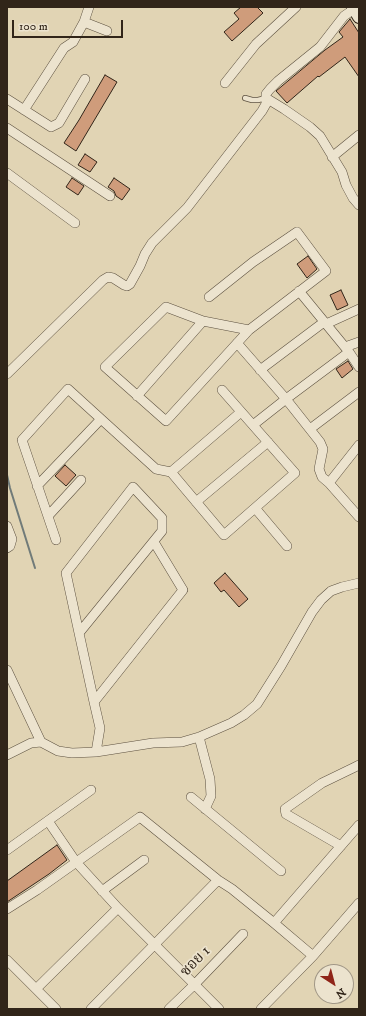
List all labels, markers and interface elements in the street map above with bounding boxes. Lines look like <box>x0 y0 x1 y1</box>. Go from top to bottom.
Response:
scale bar <box>14 12 125 38</box>
text: 100 m <box>19 19 48 34</box>
street label: ซอย 1 <box>177 943 215 981</box>
north arrow <box>314 964 354 1004</box>
text: N <box>333 985 348 1001</box>

